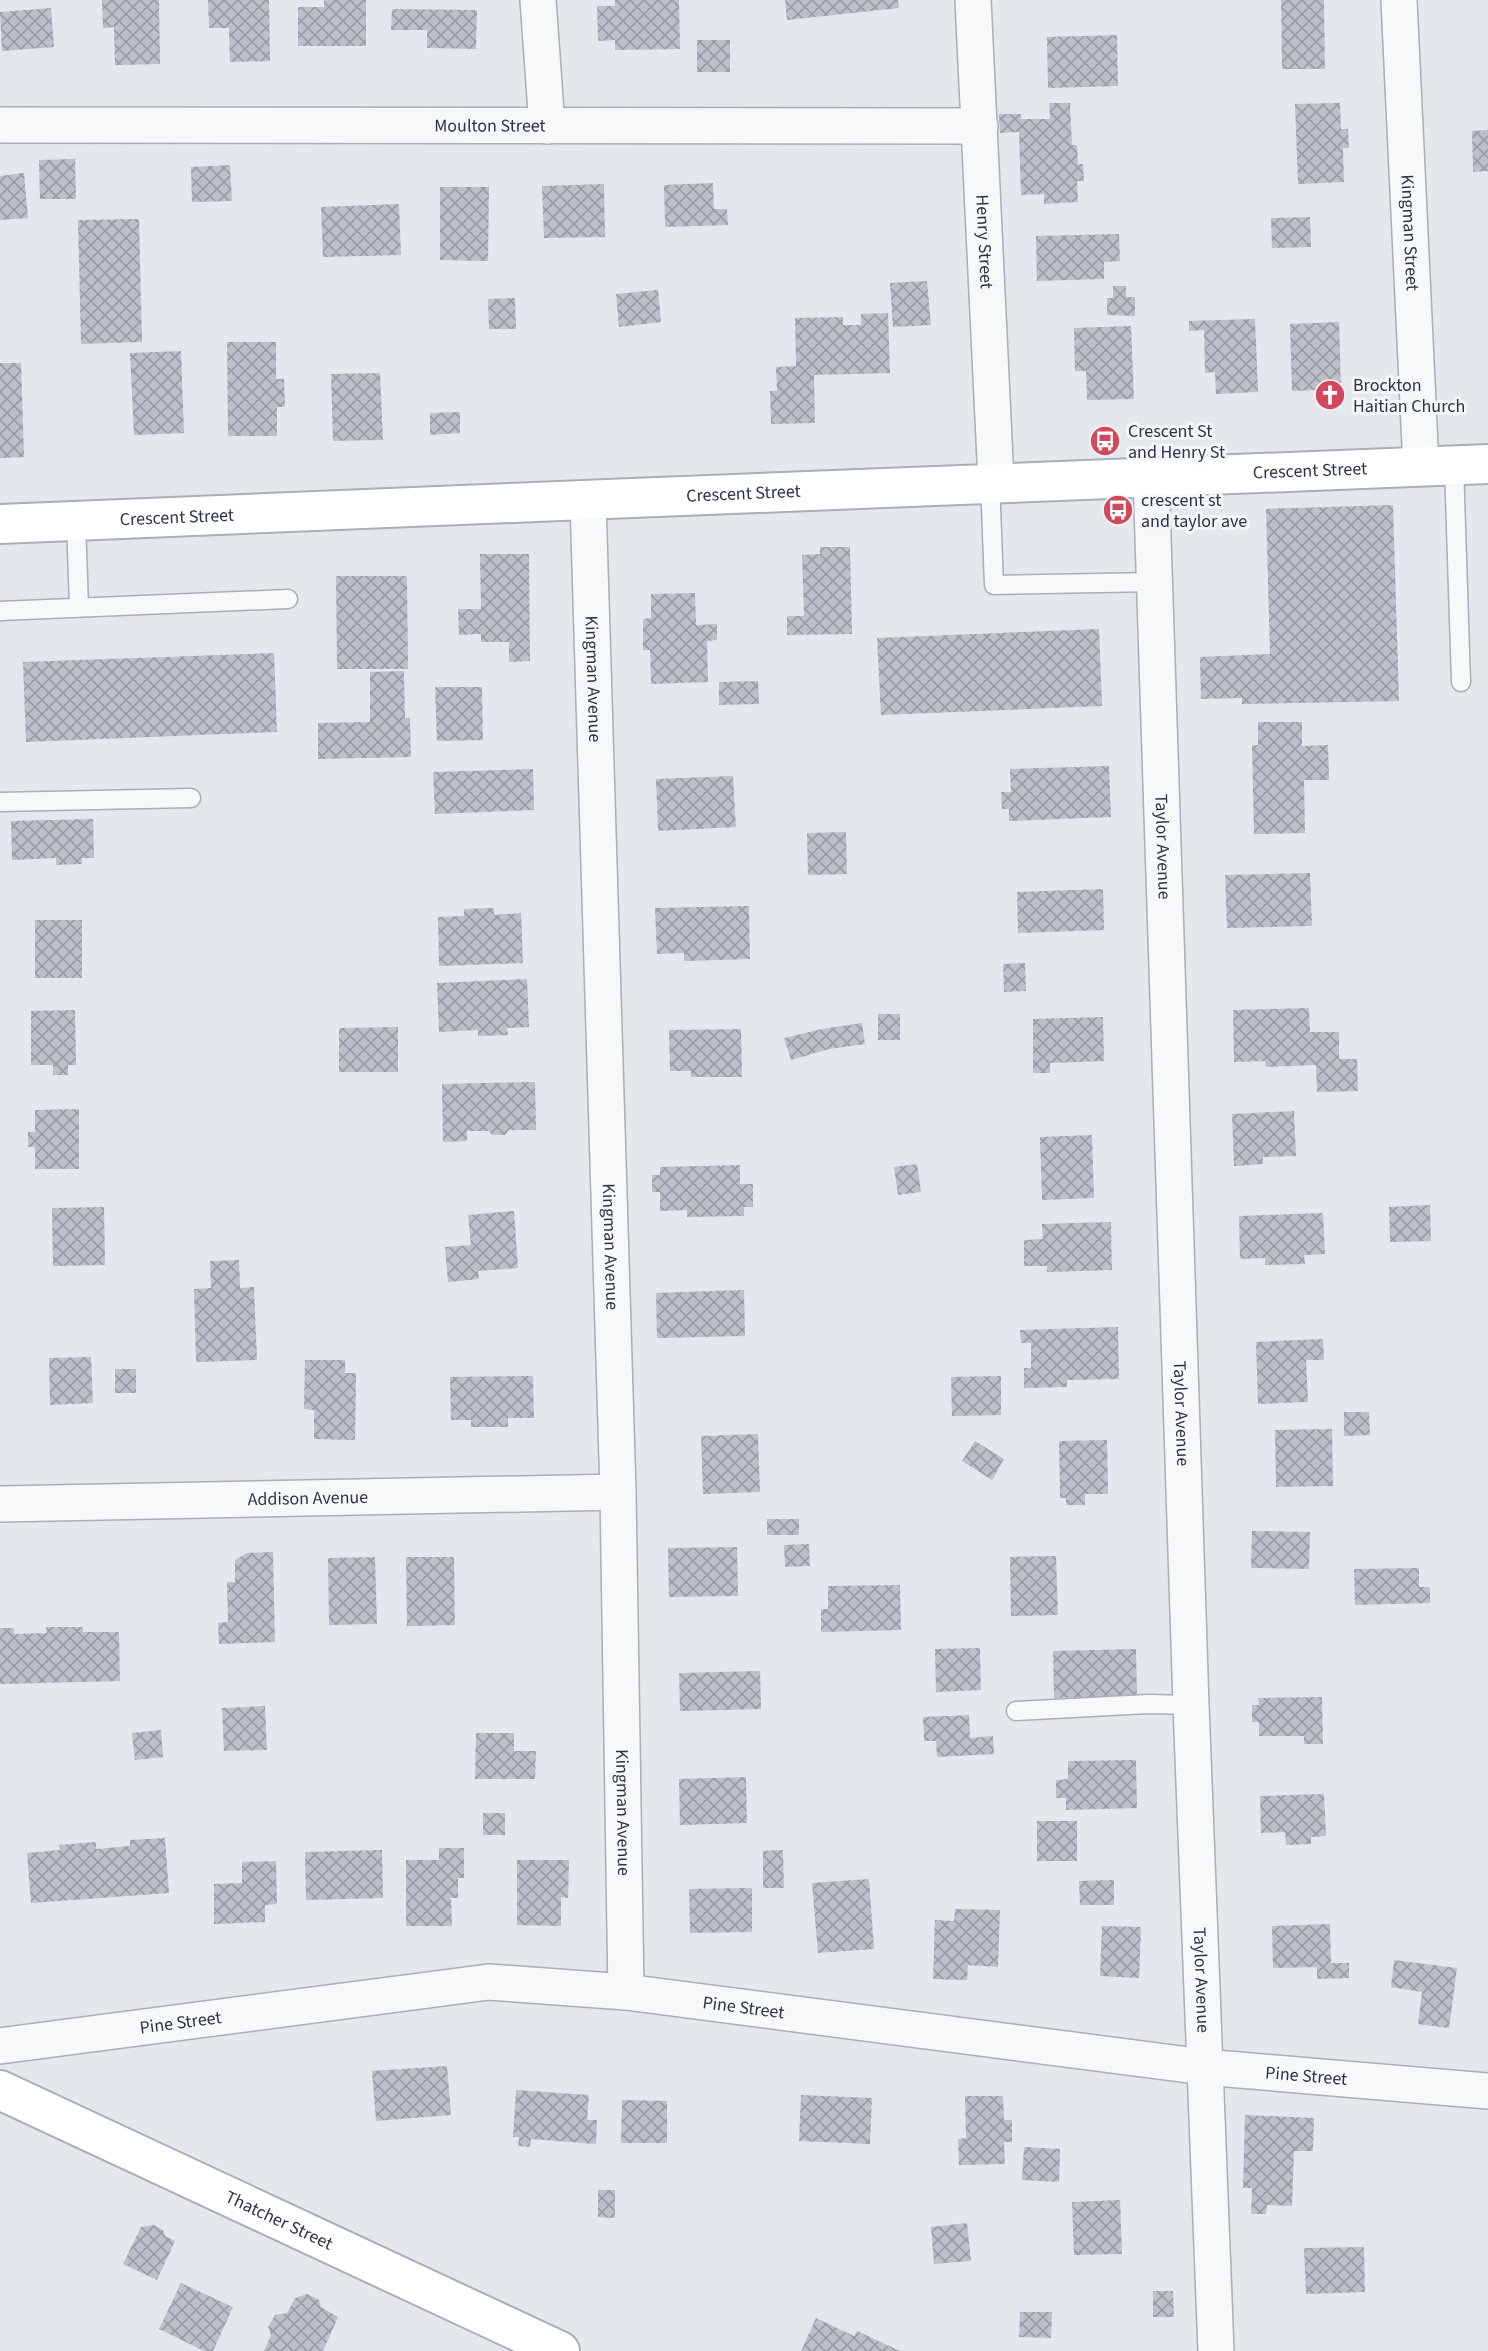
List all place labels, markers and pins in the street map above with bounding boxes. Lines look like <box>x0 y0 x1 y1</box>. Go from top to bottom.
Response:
place label: Brockton Haitian Church <box>1353 373 1465 419</box>
church icon: Brockton Haitian Church <box>1313 378 1347 412</box>
place label: Crescent St and Henry St <box>1128 419 1225 465</box>
bus stop icon: Crescent St and Henry St <box>1088 424 1122 458</box>
place label: crescent st and taylor ave <box>1141 488 1247 534</box>
bus stop icon: crescent st and taylor ave <box>1101 493 1135 527</box>

